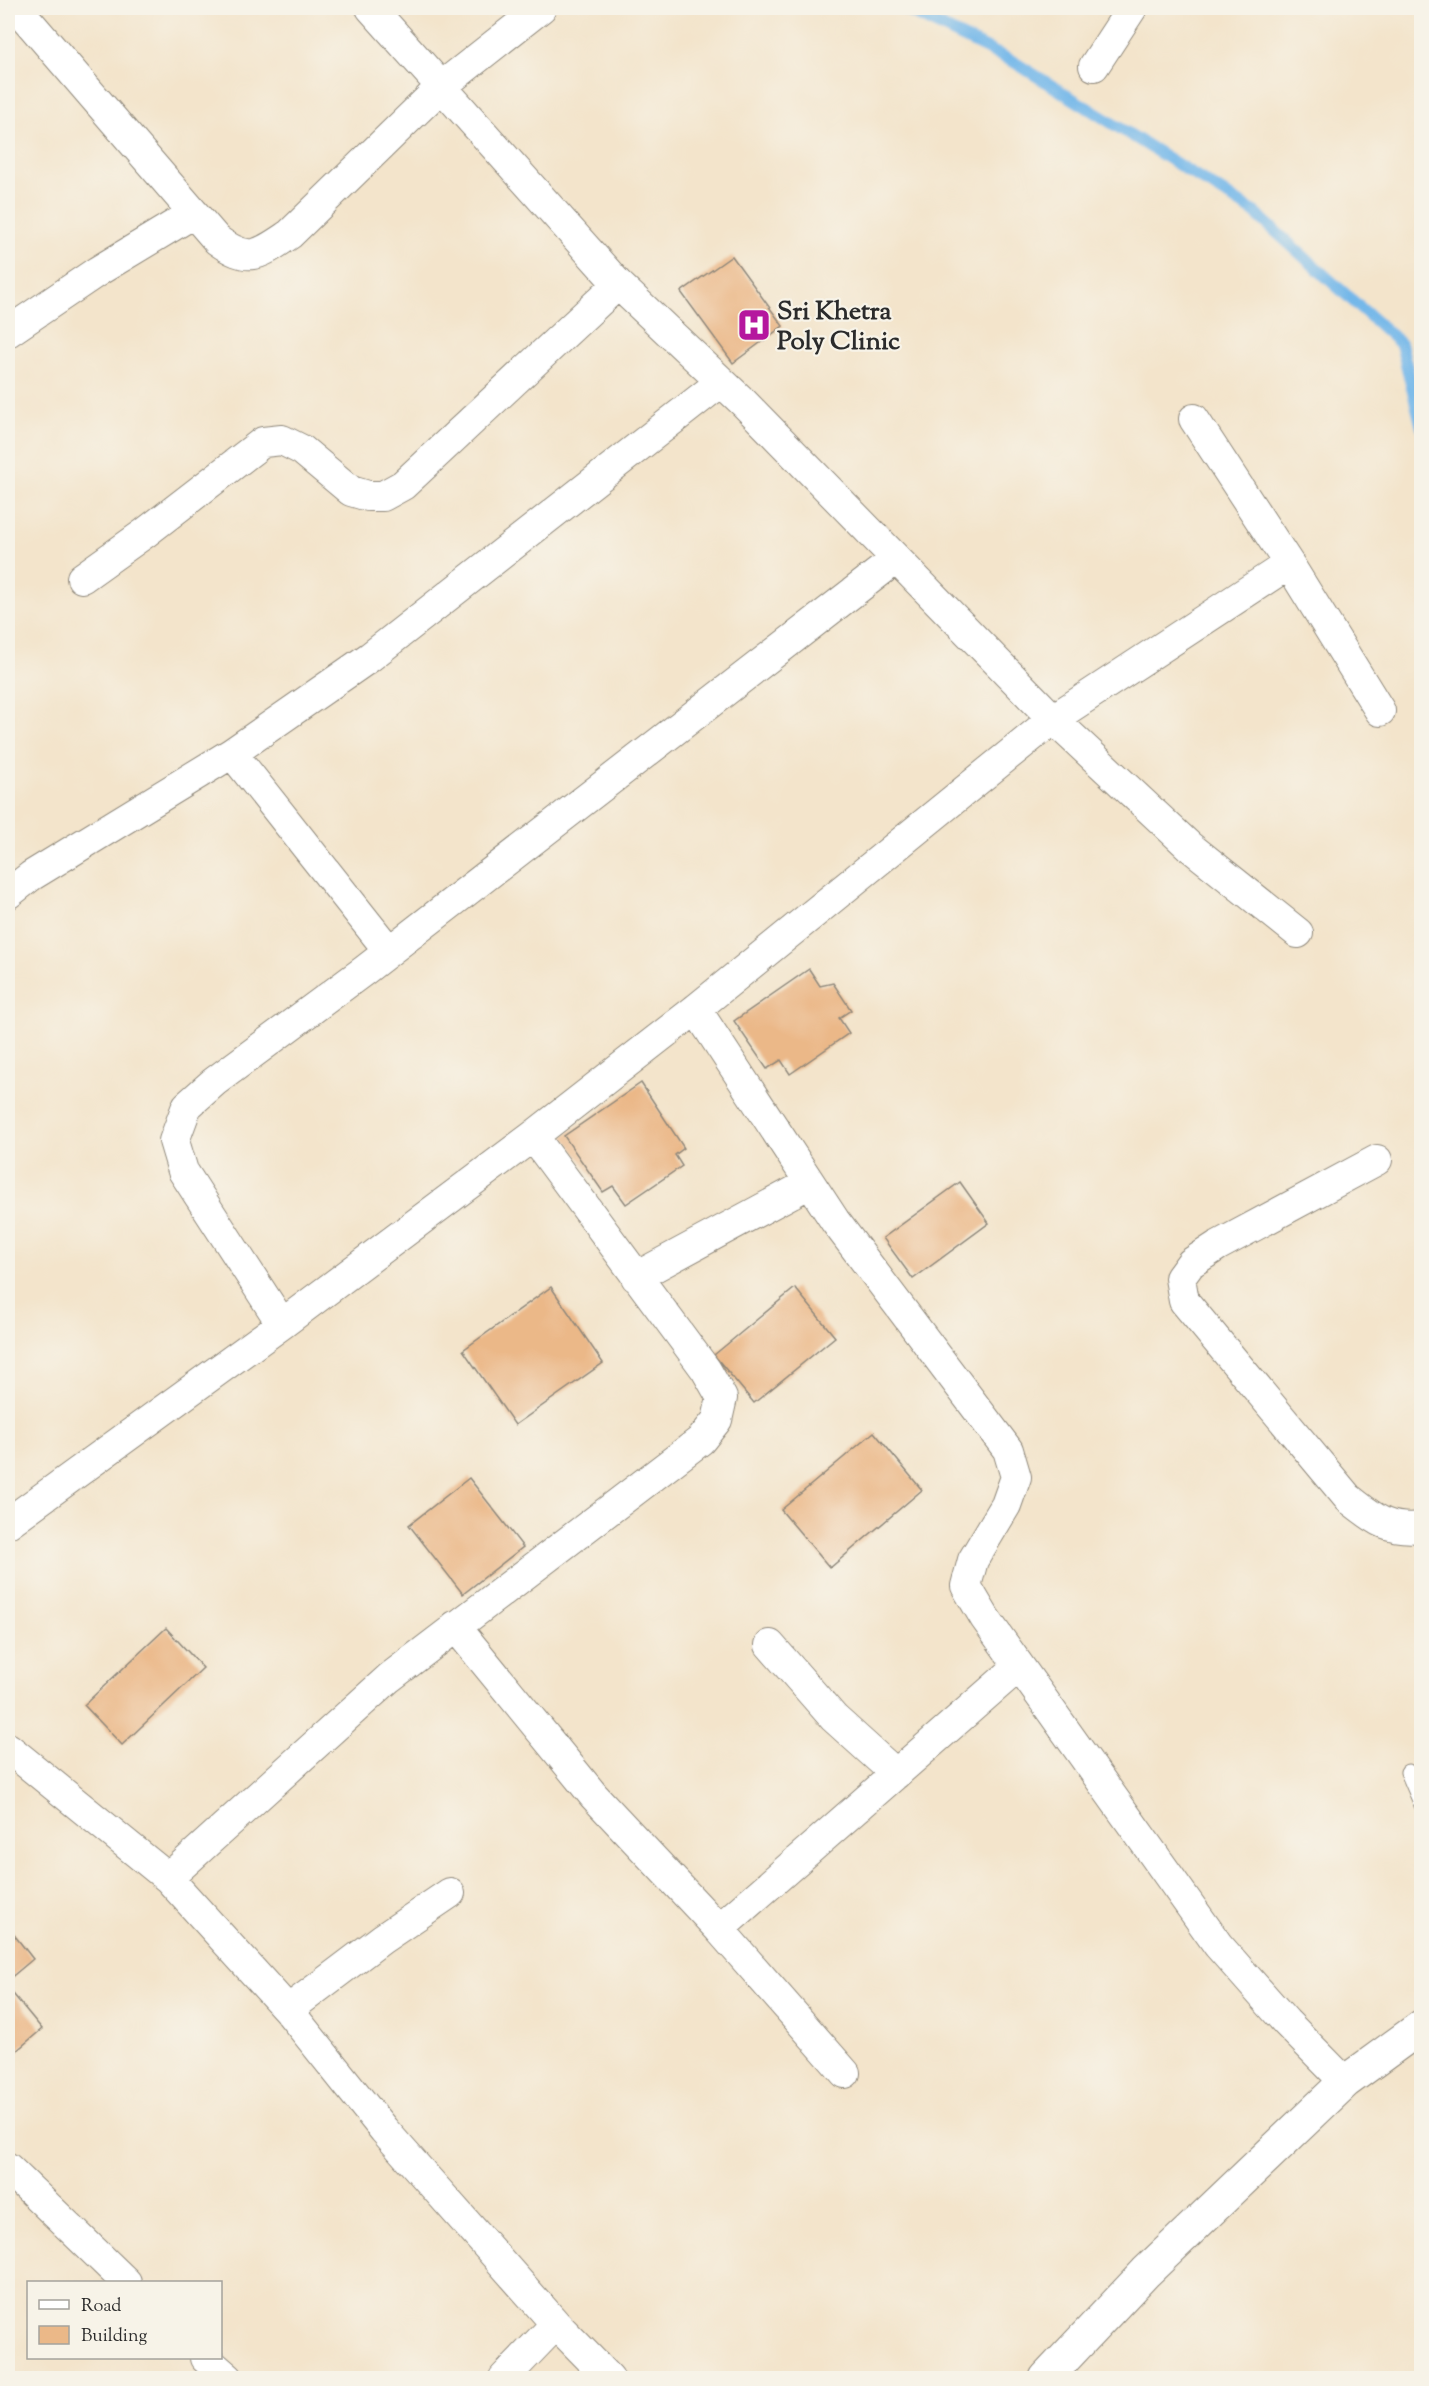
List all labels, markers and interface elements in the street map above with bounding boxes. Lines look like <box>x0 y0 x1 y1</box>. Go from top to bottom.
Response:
place label: Sri Khetra Poly Clinic <box>777 294 900 361</box>
hospital icon: Sri Khetra Poly Clinic <box>736 307 772 343</box>
legend <box>27 2281 222 2359</box>
text: Road <box>81 2294 121 2320</box>
text: Building <box>81 2324 147 2350</box>

